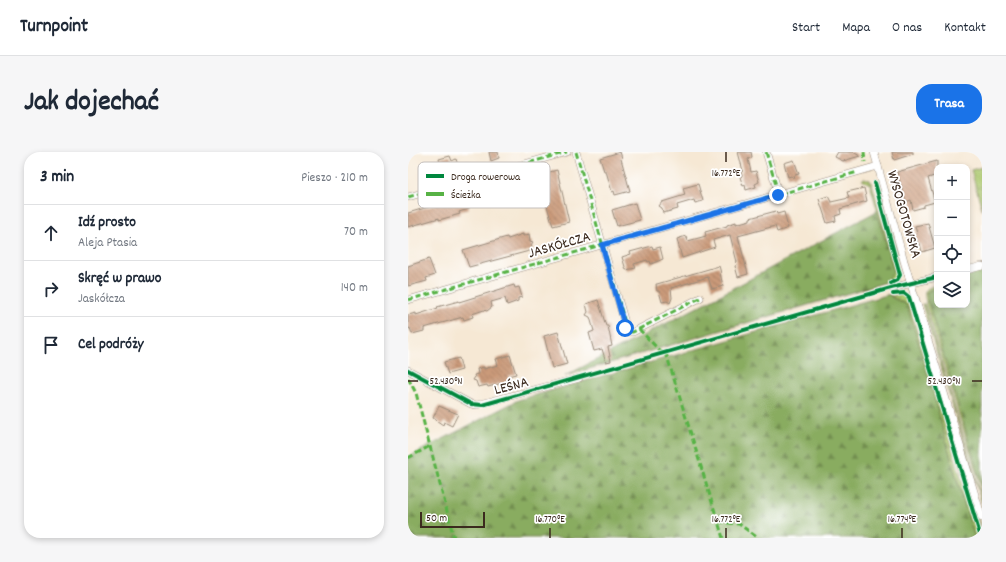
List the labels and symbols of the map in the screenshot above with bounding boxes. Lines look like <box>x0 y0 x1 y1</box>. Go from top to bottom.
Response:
legend <box>418 162 550 208</box>
text: 16.772°E <box>712 167 741 181</box>
street label: WYSOGOTOWSKA <box>880 168 926 261</box>
text: Droga rowerowa <box>451 170 521 186</box>
route end <box>769 186 787 204</box>
text: Ścieżka <box>451 188 481 204</box>
street label: JASKÓŁCZA <box>526 227 593 265</box>
route start <box>616 319 634 337</box>
street label: LEŚNA <box>492 372 531 402</box>
text: 52.430°N <box>430 375 462 389</box>
text: 52.430°N <box>928 375 960 389</box>
scale bar <box>420 510 485 529</box>
text: 16.770°E <box>535 513 565 527</box>
text: 16.772°E <box>712 513 741 527</box>
text: 16.774°E <box>888 513 917 527</box>

